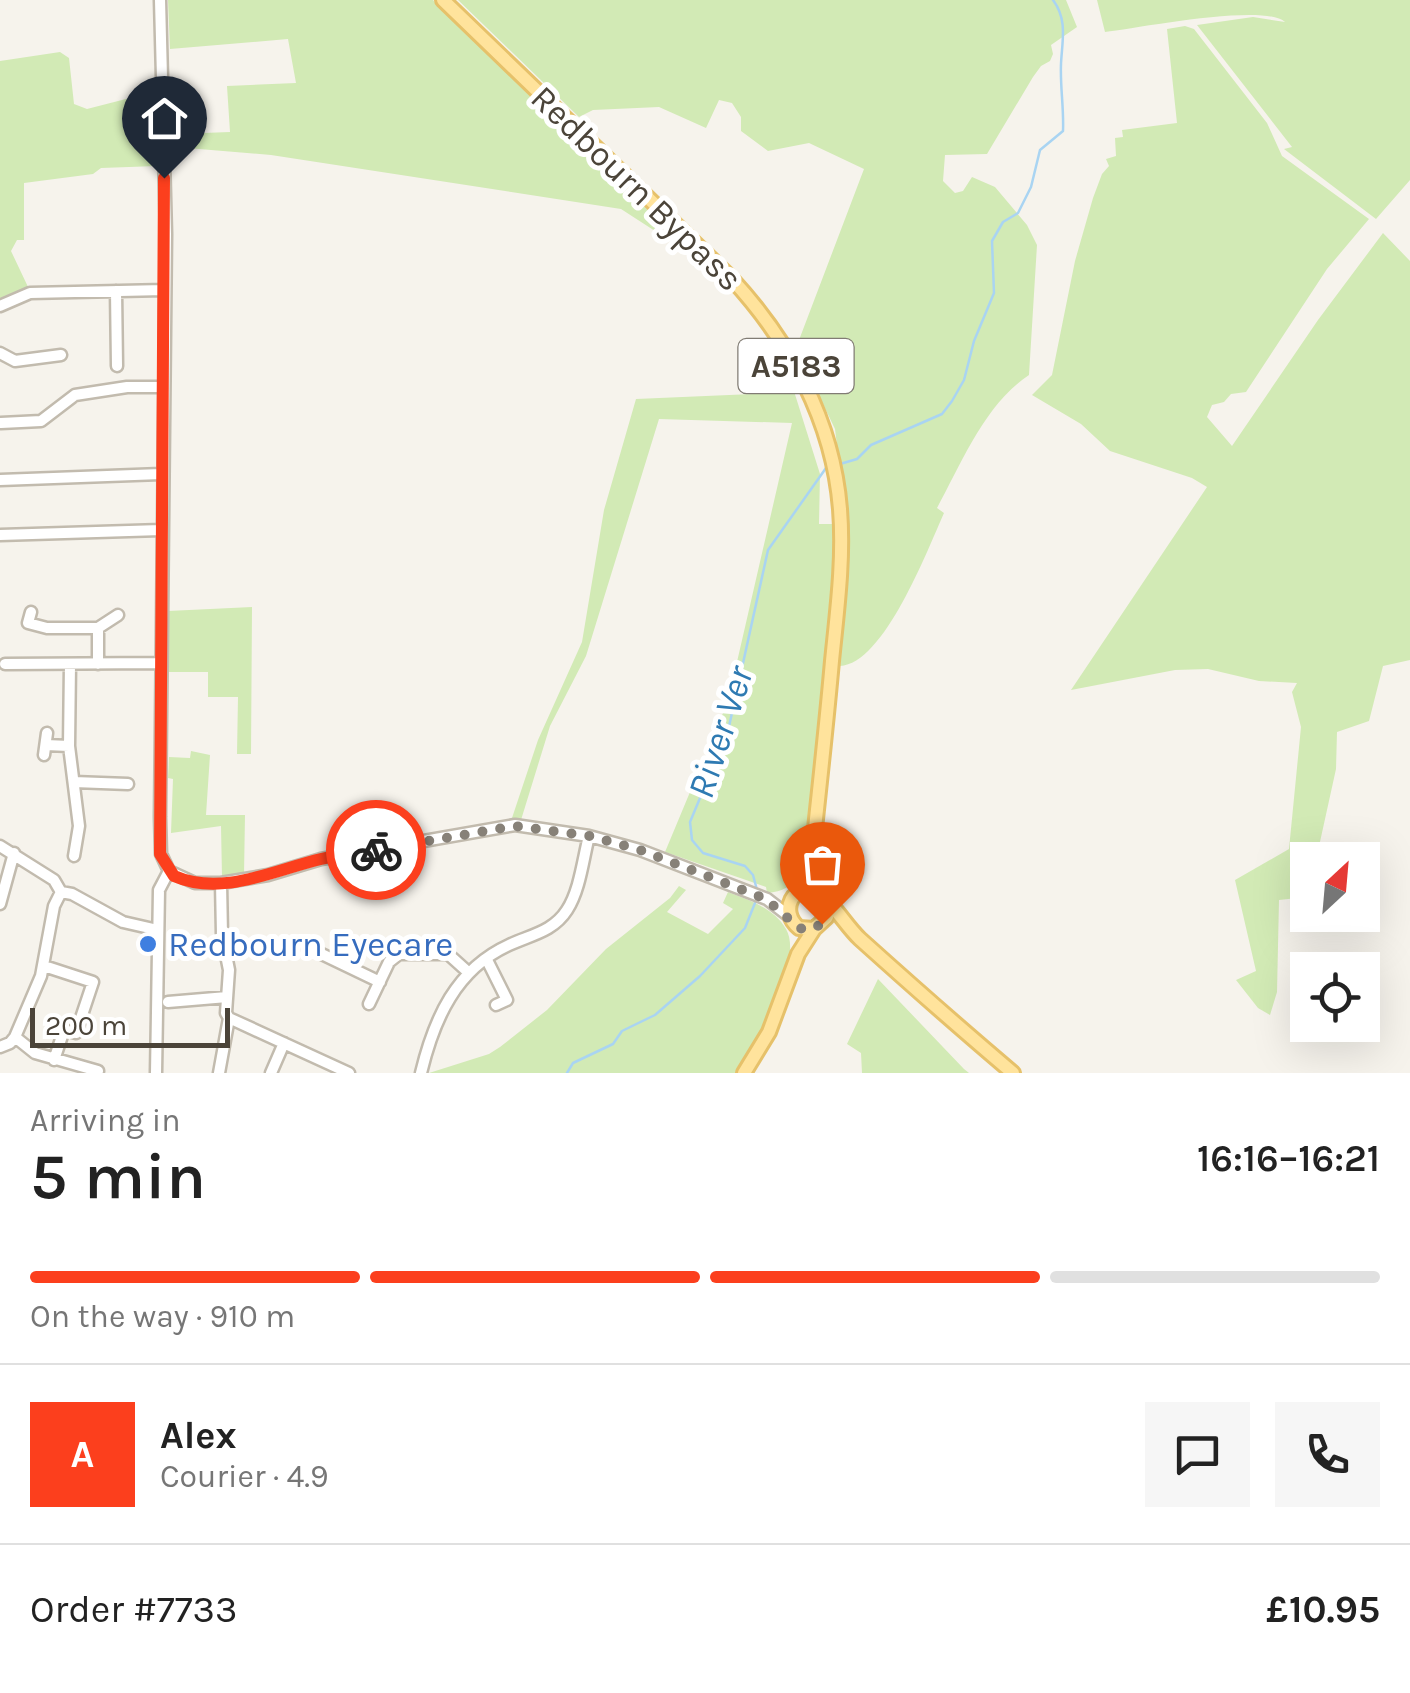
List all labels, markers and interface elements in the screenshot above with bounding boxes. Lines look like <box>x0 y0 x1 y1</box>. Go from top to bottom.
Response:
pin <box>122 76 207 179</box>
street label: Redbourn Bypass <box>522 77 751 300</box>
icon: home <box>137 91 192 146</box>
road number: A5183 <box>738 339 854 393</box>
water label: River Ver <box>678 659 763 804</box>
courier <box>326 800 426 900</box>
pin <box>780 822 865 925</box>
icon: bike <box>349 823 404 878</box>
icon: bag <box>795 837 850 892</box>
north arrow <box>1290 842 1380 932</box>
map controls <box>1290 842 1380 1042</box>
place label: Redbourn Eyecare <box>168 924 453 965</box>
marker: Redbourn Eyecare <box>137 933 159 955</box>
button: locate <box>1290 952 1380 1042</box>
scale bar <box>30 1003 230 1048</box>
text: 200 m <box>45 1009 127 1042</box>
text: Arriving in <box>30 1102 181 1139</box>
text: 16:16–16:21 <box>1197 1136 1380 1181</box>
text: 5 min <box>30 1138 206 1214</box>
text: On the way · 910 m <box>30 1298 295 1335</box>
button: chat <box>1145 1402 1250 1507</box>
button: phone <box>1275 1402 1380 1507</box>
text: Alex <box>160 1413 237 1458</box>
text: A <box>71 1432 94 1477</box>
text: Courier · 4.9 <box>160 1458 329 1495</box>
text: Order #7733 <box>30 1587 237 1632</box>
text: £10.95 <box>1266 1587 1380 1632</box>

